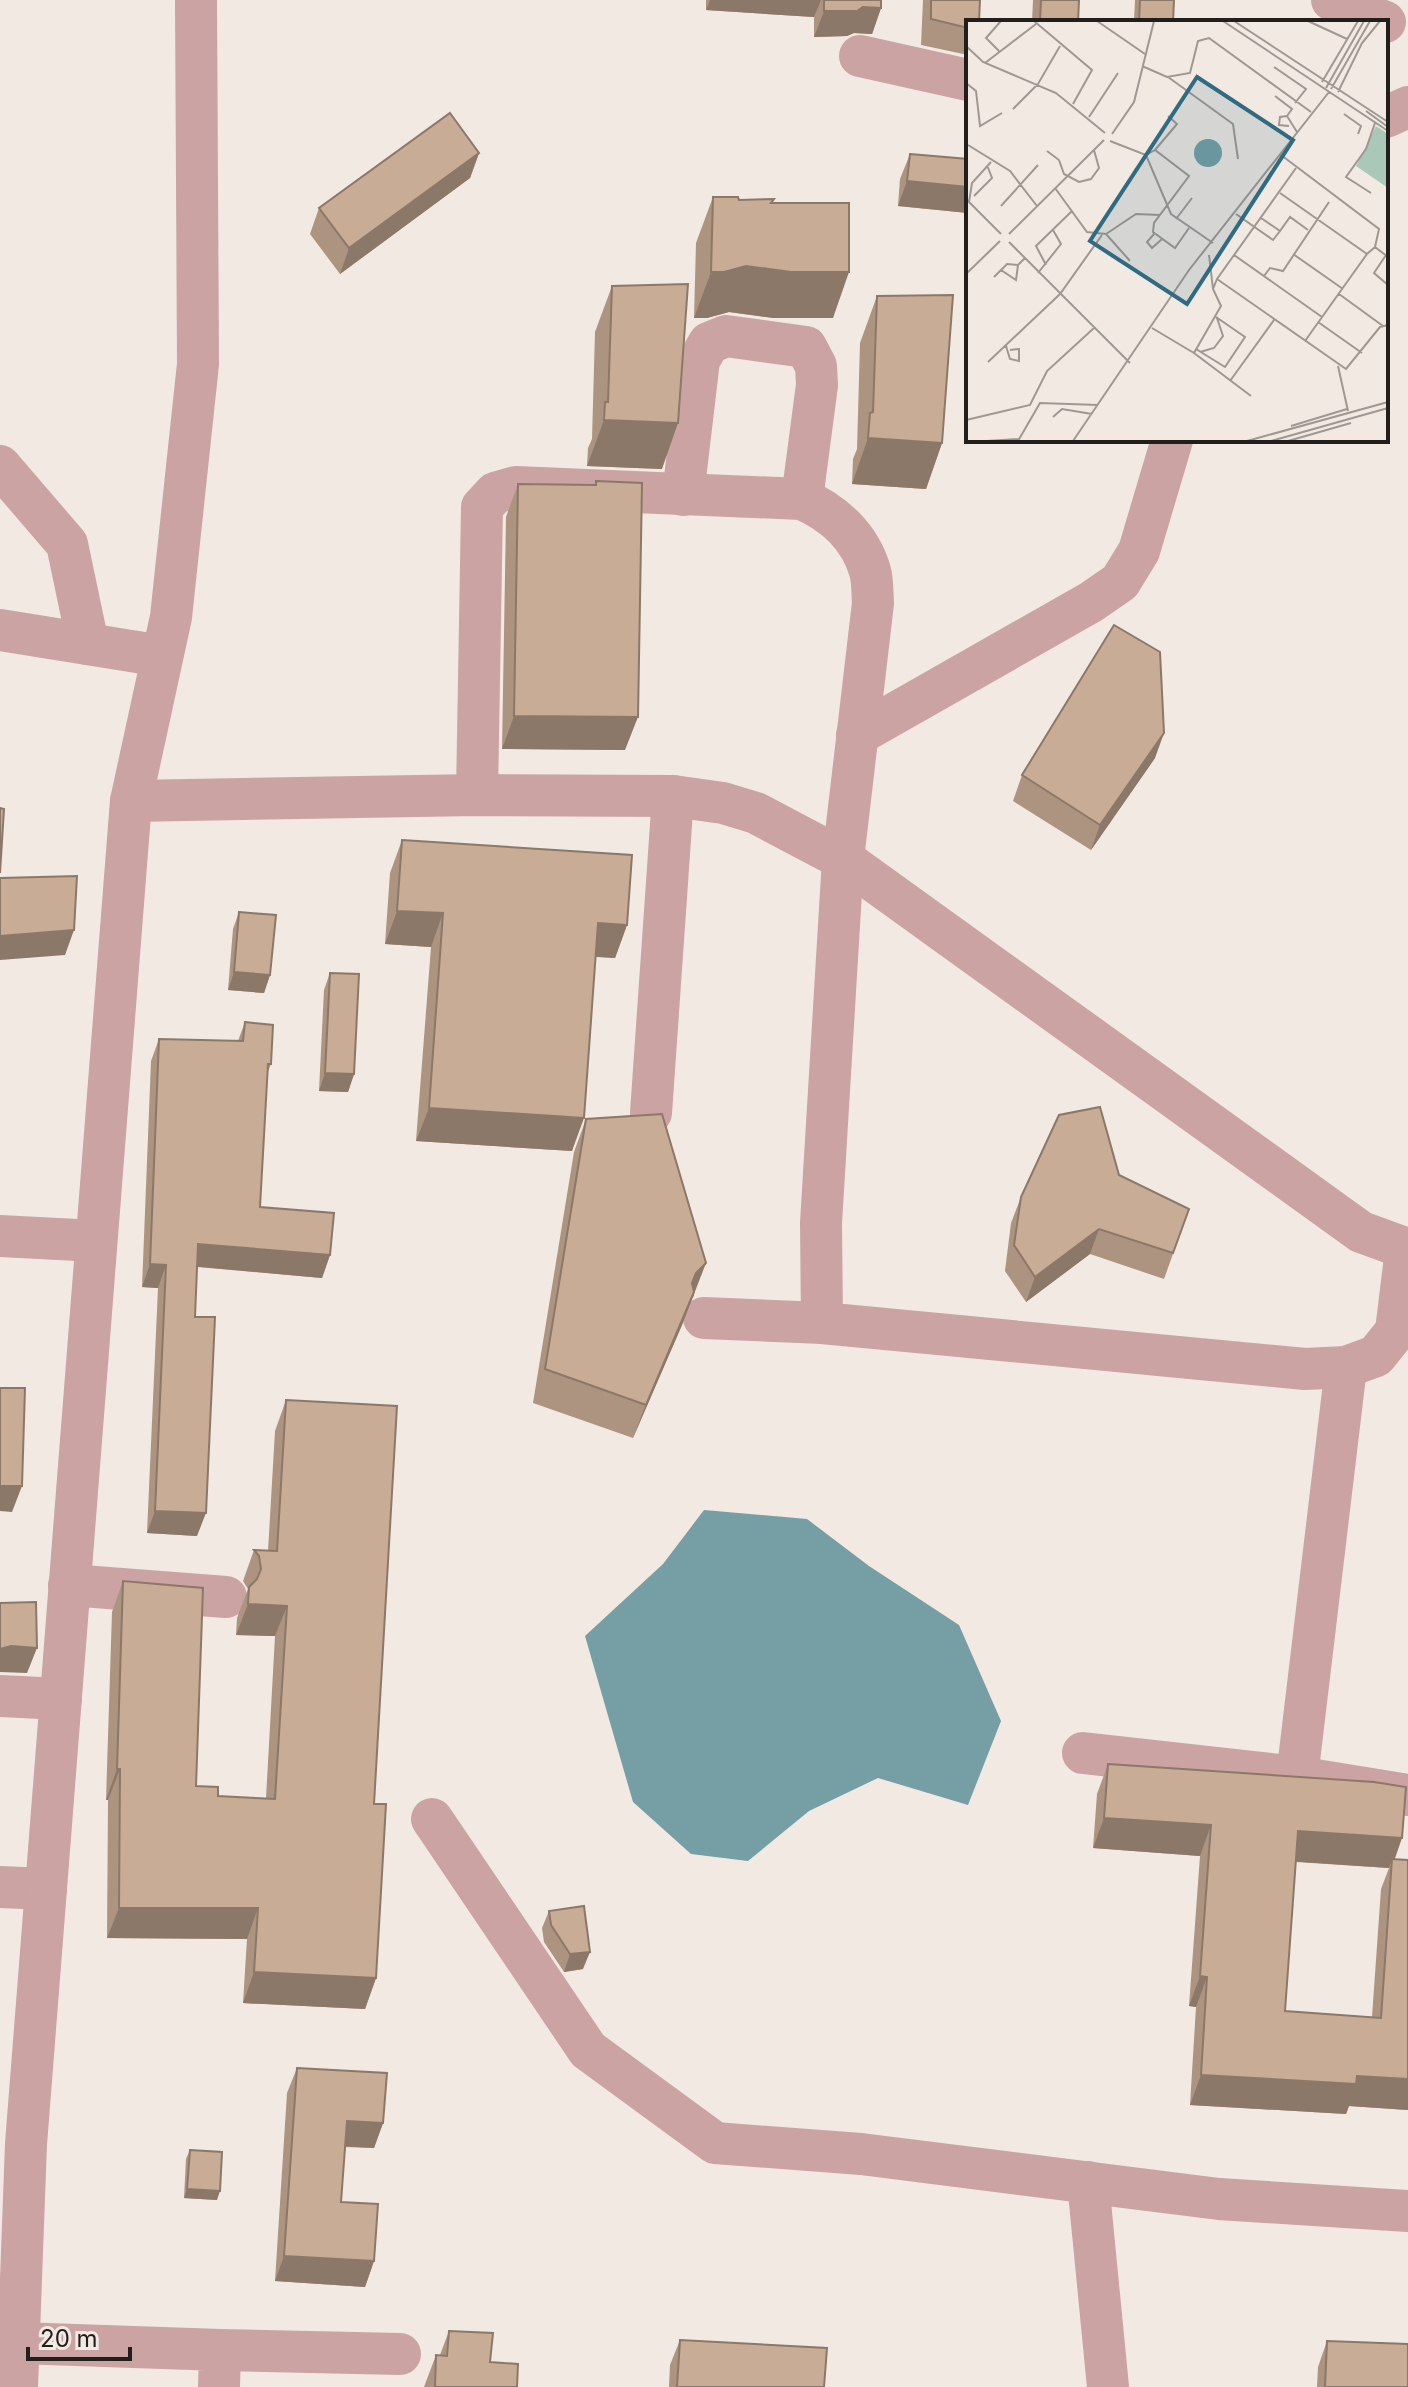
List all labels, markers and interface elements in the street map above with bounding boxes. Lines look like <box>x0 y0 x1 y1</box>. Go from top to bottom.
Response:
inset map <box>966 20 1388 442</box>
scale bar <box>28 2311 130 2361</box>
text: 20 m <box>40 2324 98 2353</box>

